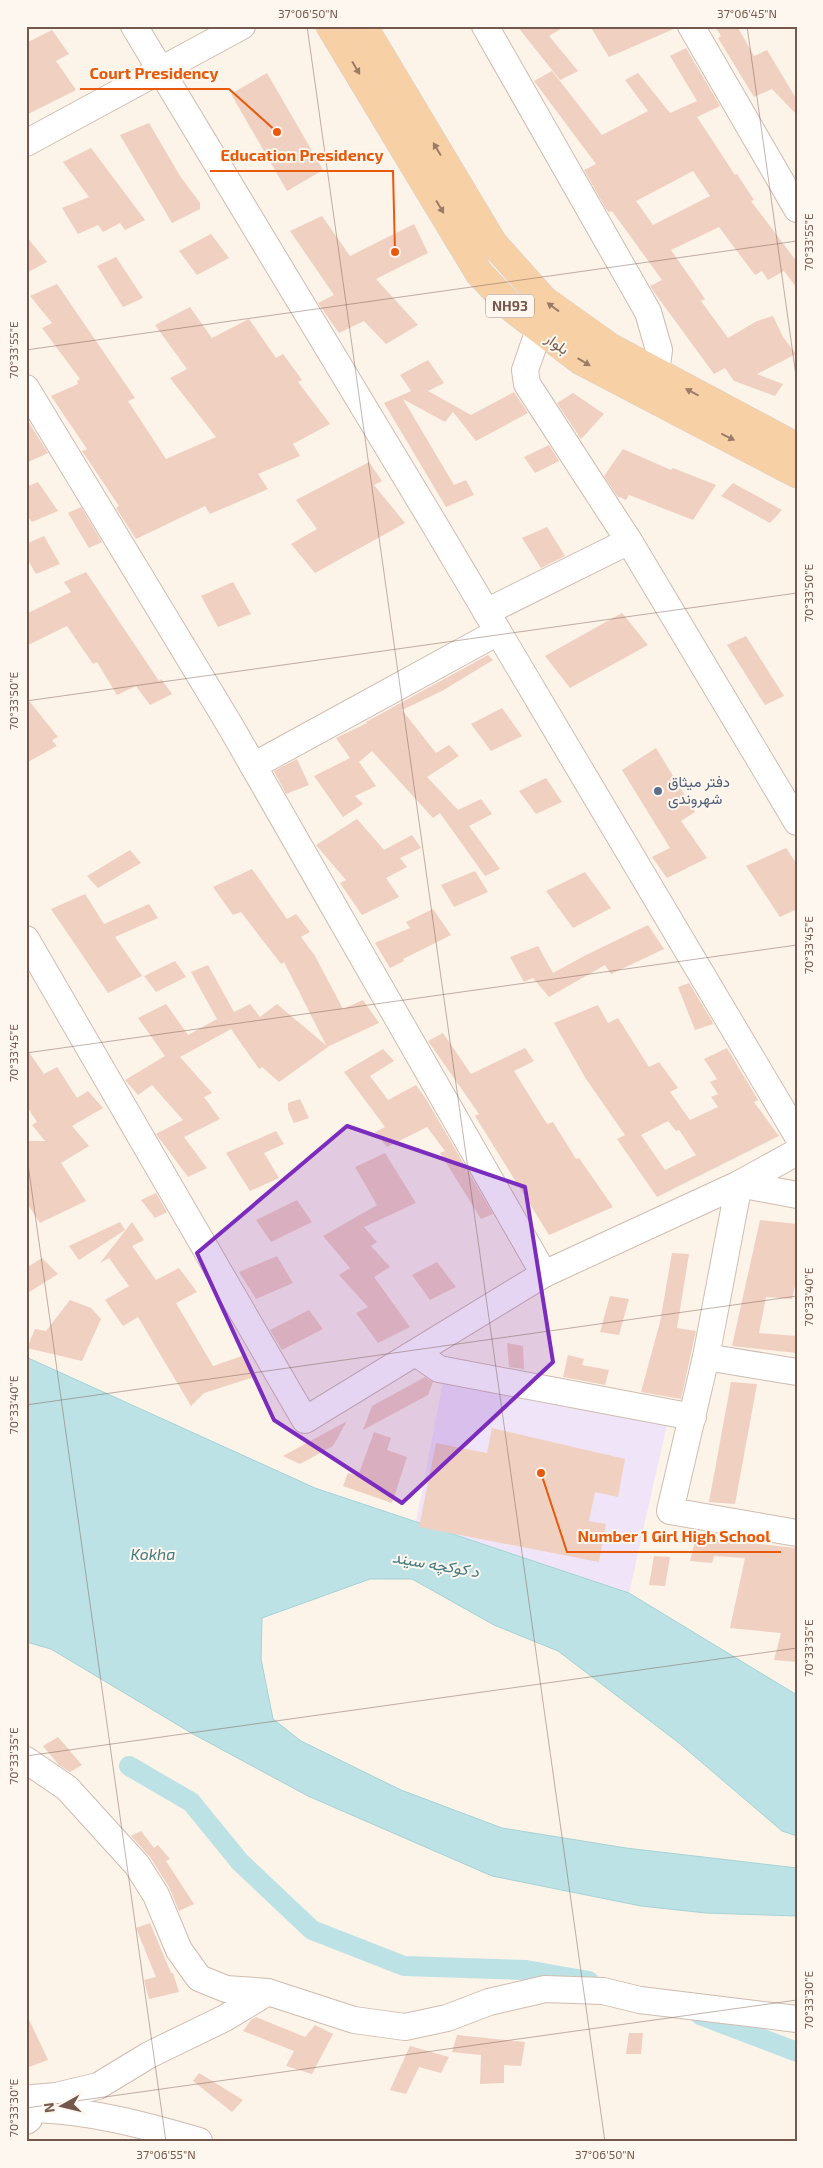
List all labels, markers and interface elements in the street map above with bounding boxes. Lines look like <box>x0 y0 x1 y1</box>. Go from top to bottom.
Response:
text: 37°06'50"N <box>278 6 338 20</box>
text: 37°06'45"N <box>717 6 777 20</box>
callout: Court Presidency <box>80 58 229 89</box>
one-way arrow <box>351 61 360 74</box>
text: Court Presidency <box>89 63 219 83</box>
callout: Education Presidency <box>210 140 393 171</box>
one-way arrow <box>433 143 442 156</box>
text: Education Presidency <box>221 145 383 165</box>
one-way arrow <box>436 200 445 213</box>
text: 70°33'55"E <box>801 213 815 271</box>
road number: NH93 <box>486 294 534 318</box>
one-way arrow <box>547 302 560 312</box>
text: 70°33'55"E <box>6 321 20 379</box>
street label: بلوار <box>541 328 573 358</box>
one-way arrow <box>577 358 590 367</box>
one-way arrow <box>684 388 699 396</box>
one-way arrow <box>721 433 735 441</box>
text: 70°33'50"E <box>801 564 815 622</box>
text: 70°33'50"E <box>6 672 20 730</box>
place label: دفتر میثاق شهروندی <box>668 772 730 809</box>
marker: دفتر میثاق شهروندی <box>652 785 664 797</box>
text: 70°33'45"E <box>801 916 815 974</box>
text: 70°33'45"E <box>6 1024 20 1082</box>
text: 70°33'40"E <box>801 1267 815 1326</box>
text: 70°33'40"E <box>6 1375 20 1434</box>
callout: Number 1 Girl High School <box>567 1521 781 1552</box>
text: Number 1 Girl High School <box>577 1526 771 1545</box>
water label: Kokha <box>131 1544 175 1563</box>
water label: د کوکچه سیند <box>391 1547 481 1583</box>
text: 70°33'35"E <box>801 1619 815 1677</box>
text: 70°33'35"E <box>6 1727 20 1785</box>
text: 70°33'30"E <box>801 1970 815 2029</box>
text: 70°33'30"E <box>6 2078 20 2137</box>
north arrow <box>38 2080 88 2130</box>
text: N <box>40 2102 58 2114</box>
text: 37°06'55"N <box>136 2147 196 2161</box>
text: 37°06'50"N <box>575 2147 635 2161</box>

